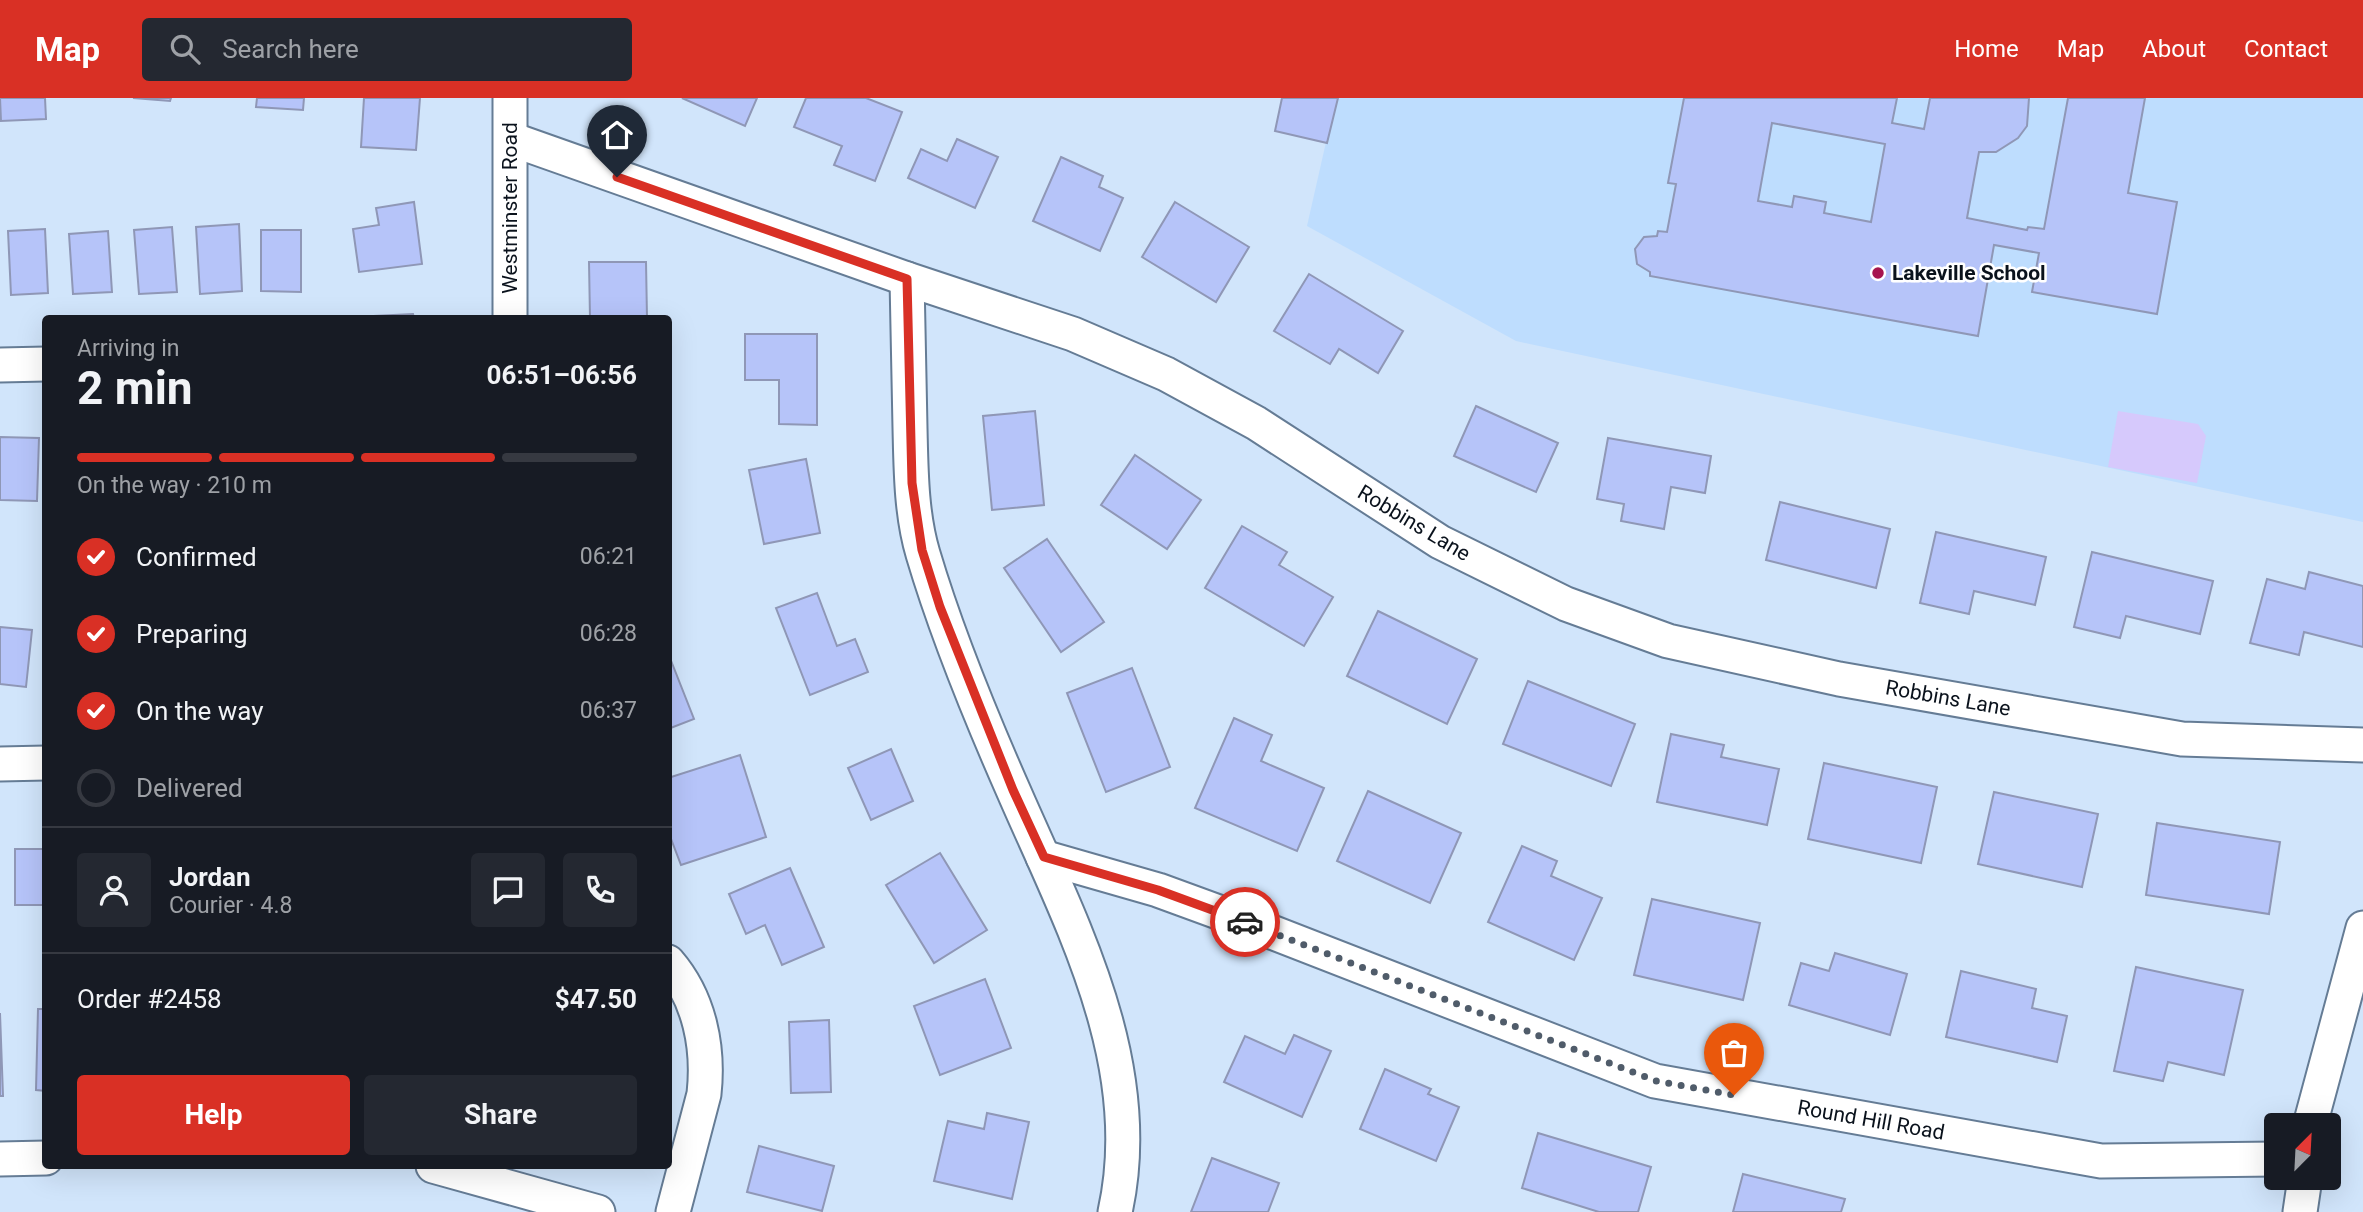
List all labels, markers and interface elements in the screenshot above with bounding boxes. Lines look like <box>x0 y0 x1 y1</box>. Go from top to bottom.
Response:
search box <box>142 18 632 81</box>
text: Map <box>35 30 100 69</box>
icon: search <box>166 30 204 68</box>
text: Search here <box>222 34 359 64</box>
text: Home <box>1954 35 2019 63</box>
text: Map <box>2057 35 2104 63</box>
text: About <box>2142 35 2206 63</box>
text: Contact <box>2244 35 2328 63</box>
pin <box>587 105 647 177</box>
icon: home <box>598 116 636 154</box>
street label: Westminster Road <box>498 122 522 294</box>
place label: Lakeville School <box>1892 261 2046 285</box>
marker: Lakeville School <box>1870 265 1886 281</box>
text: Arriving in <box>77 335 180 362</box>
text: 06:51–06:56 <box>487 360 637 390</box>
text: 2 min <box>77 361 193 415</box>
text: On the way · 210 m <box>77 472 272 499</box>
street label: Robbins Lane <box>1354 480 1474 566</box>
icon: check <box>77 538 115 576</box>
text: Confirmed <box>136 542 257 572</box>
text: 06:21 <box>580 543 637 570</box>
icon: check <box>77 615 115 653</box>
text: Preparing <box>136 619 248 649</box>
text: 06:28 <box>580 620 637 647</box>
street label: Robbins Lane <box>1884 675 2012 721</box>
icon: check <box>77 692 115 730</box>
text: On the way <box>136 696 264 726</box>
text: 06:37 <box>580 697 637 724</box>
text: Delivered <box>136 773 243 803</box>
button: person <box>77 853 151 927</box>
button: chat <box>471 853 545 927</box>
button: phone <box>563 853 637 927</box>
text: Jordan <box>169 862 251 892</box>
courier <box>1210 887 1280 957</box>
text: Courier · 4.8 <box>169 892 292 919</box>
icon: car <box>1226 903 1264 941</box>
text: Order #2458 <box>77 984 222 1014</box>
text: $47.50 <box>555 984 637 1014</box>
pin <box>1704 1023 1764 1095</box>
icon: bag <box>1715 1034 1753 1072</box>
button: Help <box>77 1075 350 1155</box>
button: Share <box>364 1075 637 1155</box>
street label: Round Hill Road <box>1796 1095 1946 1145</box>
north arrow <box>2264 1113 2342 1190</box>
map controls <box>2264 1113 2341 1190</box>

